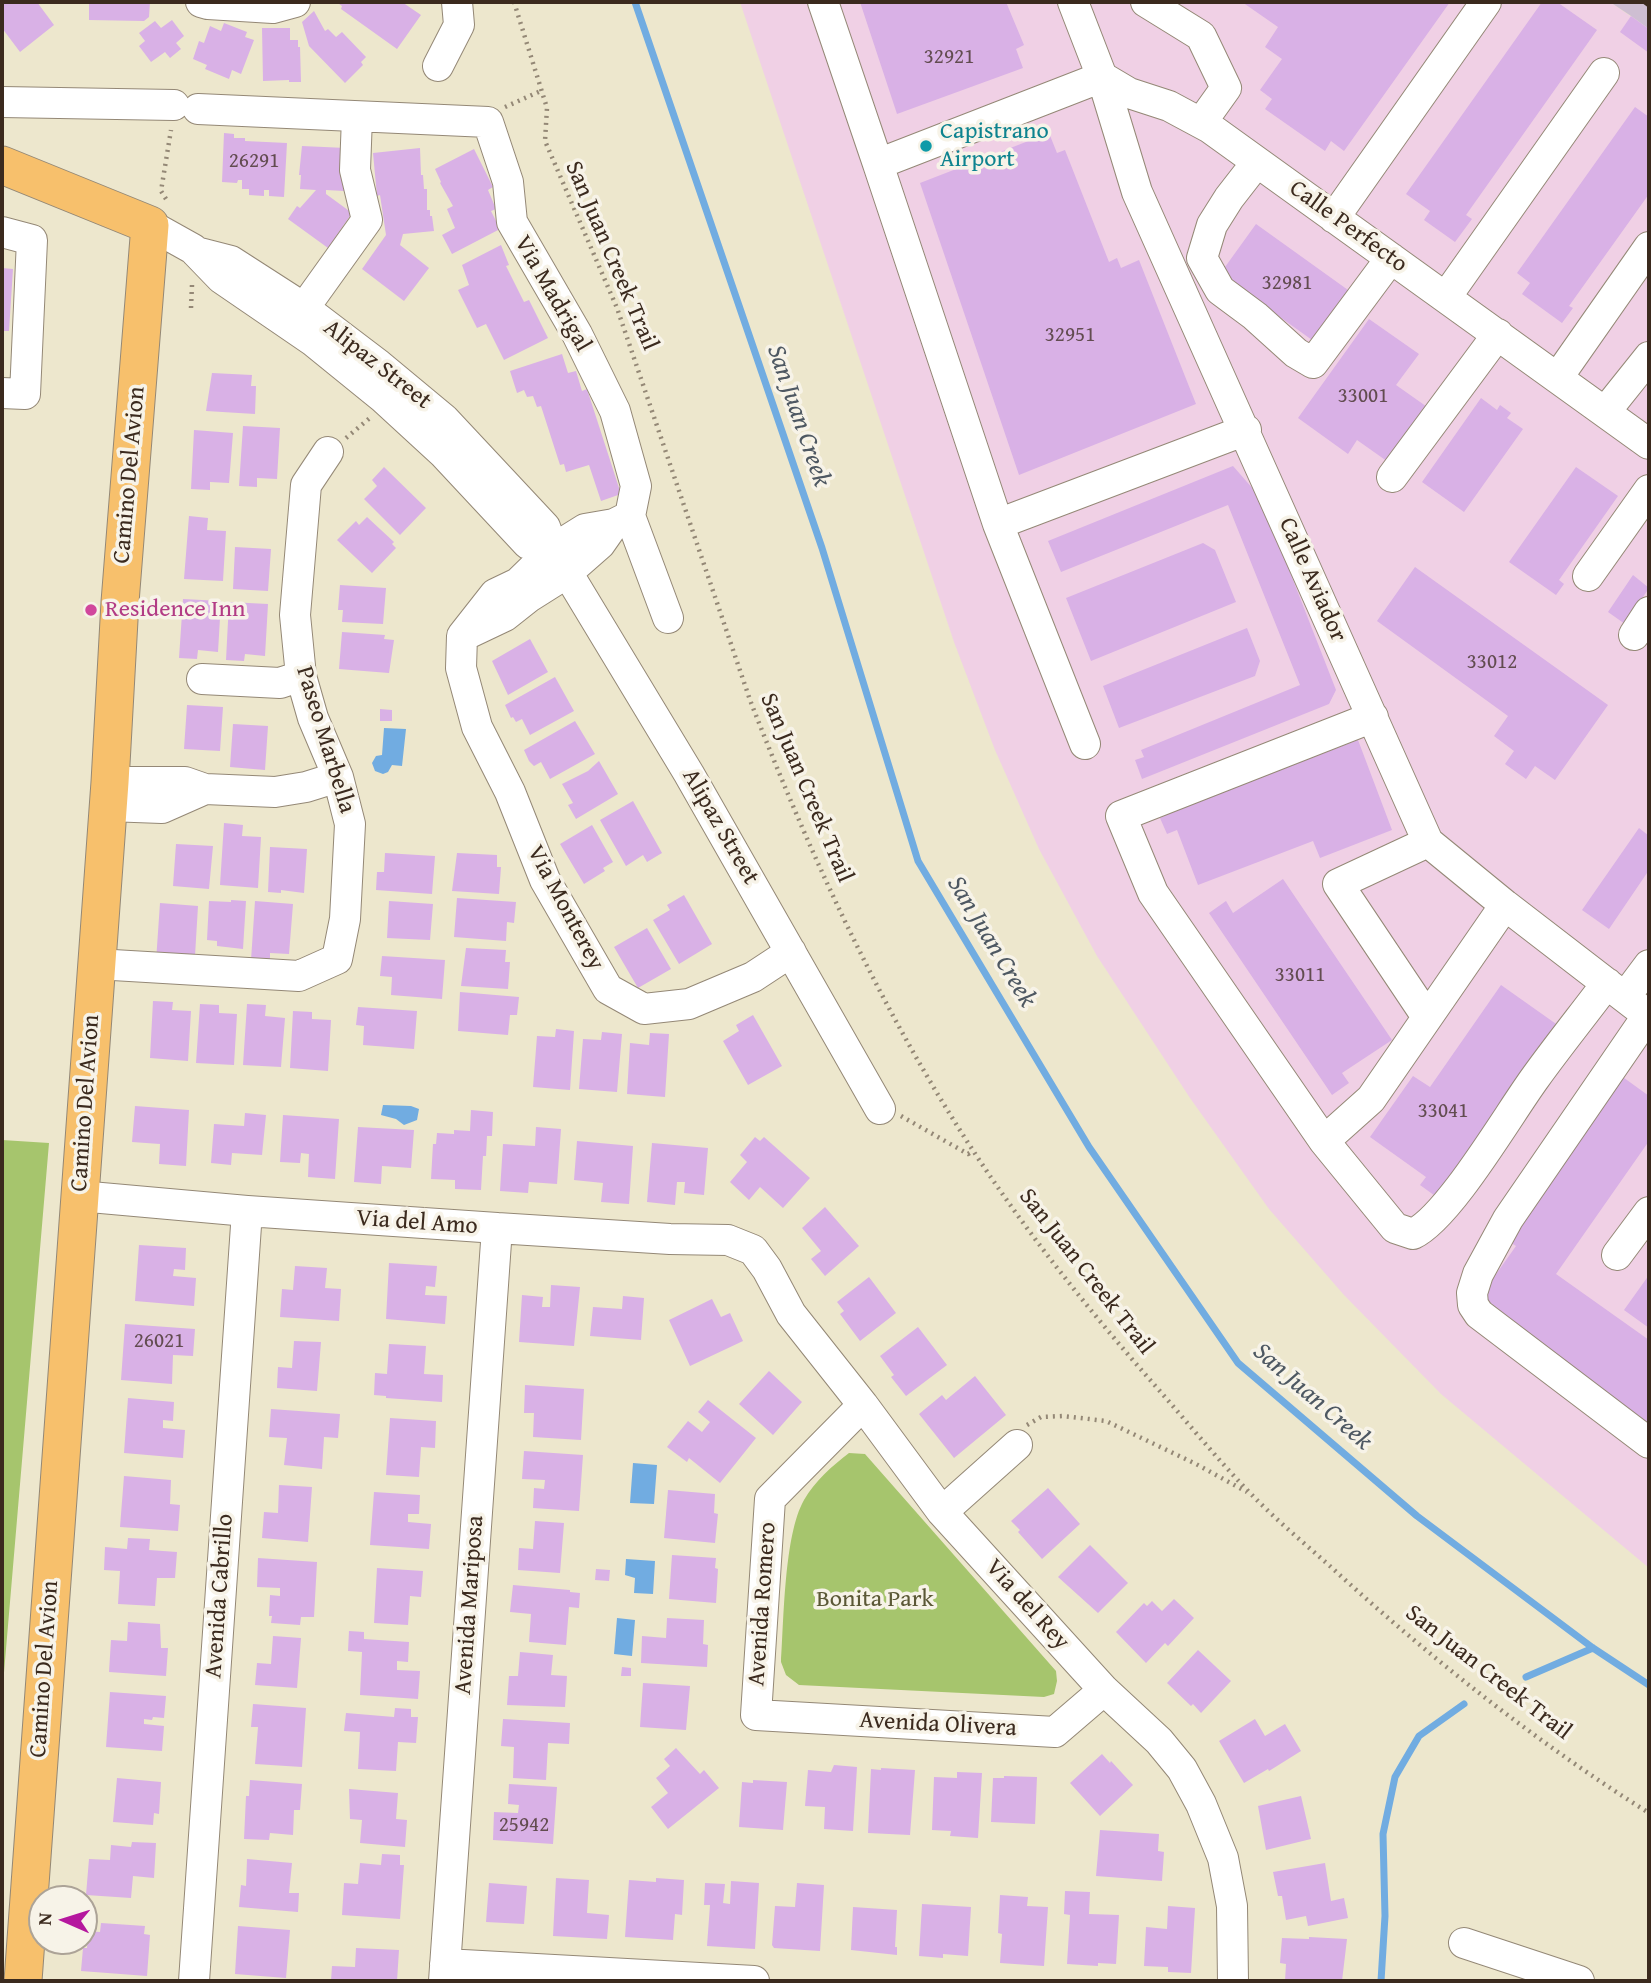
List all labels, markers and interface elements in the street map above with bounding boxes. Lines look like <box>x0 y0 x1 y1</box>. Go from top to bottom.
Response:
house number: 32921 <box>924 45 974 71</box>
place label: Capistrano Airport <box>940 118 1049 174</box>
marker: Capistrano Airport <box>918 138 934 154</box>
house number: 26291 <box>229 149 279 175</box>
street label: San Juan Creek Trail <box>558 157 664 355</box>
street label: Calle Perfecto <box>1283 175 1413 279</box>
street label: Via Madrigal <box>507 231 597 357</box>
house number: 32981 <box>1262 271 1312 297</box>
street label: Alipaz Street <box>317 314 437 416</box>
house number: 32951 <box>1045 323 1095 349</box>
water label: San Juan Creek <box>759 341 837 491</box>
house number: 33001 <box>1338 384 1388 410</box>
street label: Camino Del Avion <box>108 385 152 565</box>
street label: Calle Aviador <box>1272 513 1352 647</box>
place label: Residence Inn <box>105 596 245 624</box>
marker: Residence Inn <box>83 602 99 618</box>
house number: 33012 <box>1467 650 1517 676</box>
street label: Paseo Marbella <box>289 663 361 817</box>
street label: San Juan Creek Trail <box>753 689 859 887</box>
street label: Alipaz Street <box>675 764 765 890</box>
street label: Via Monterey <box>520 841 610 975</box>
water label: San Juan Creek <box>940 871 1042 1013</box>
house number: 33011 <box>1275 963 1325 989</box>
street label: Camino Del Avion <box>65 1014 107 1192</box>
house number: 33041 <box>1418 1099 1468 1125</box>
street label: San Juan Creek Trail <box>1012 1183 1160 1361</box>
street label: Via del Amo <box>355 1204 479 1242</box>
house number: 26021 <box>134 1329 184 1355</box>
water label: San Juan Creek <box>1246 1337 1378 1457</box>
street label: Avenida Cabrillo <box>200 1513 240 1679</box>
street label: Avenida Mariposa <box>449 1515 491 1695</box>
street label: Avenida Romero <box>743 1521 783 1687</box>
street label: Via del Rey <box>979 1554 1075 1656</box>
street label: Camino Del Avion <box>24 1580 66 1758</box>
park label: Bonita Park <box>816 1586 934 1614</box>
street label: San Juan Creek Trail <box>1399 1599 1577 1747</box>
street label: Avenida Olivera <box>859 1707 1017 1743</box>
house number: 25942 <box>499 1813 549 1839</box>
north arrow <box>28 1885 98 1955</box>
text: N <box>30 1912 58 1926</box>

